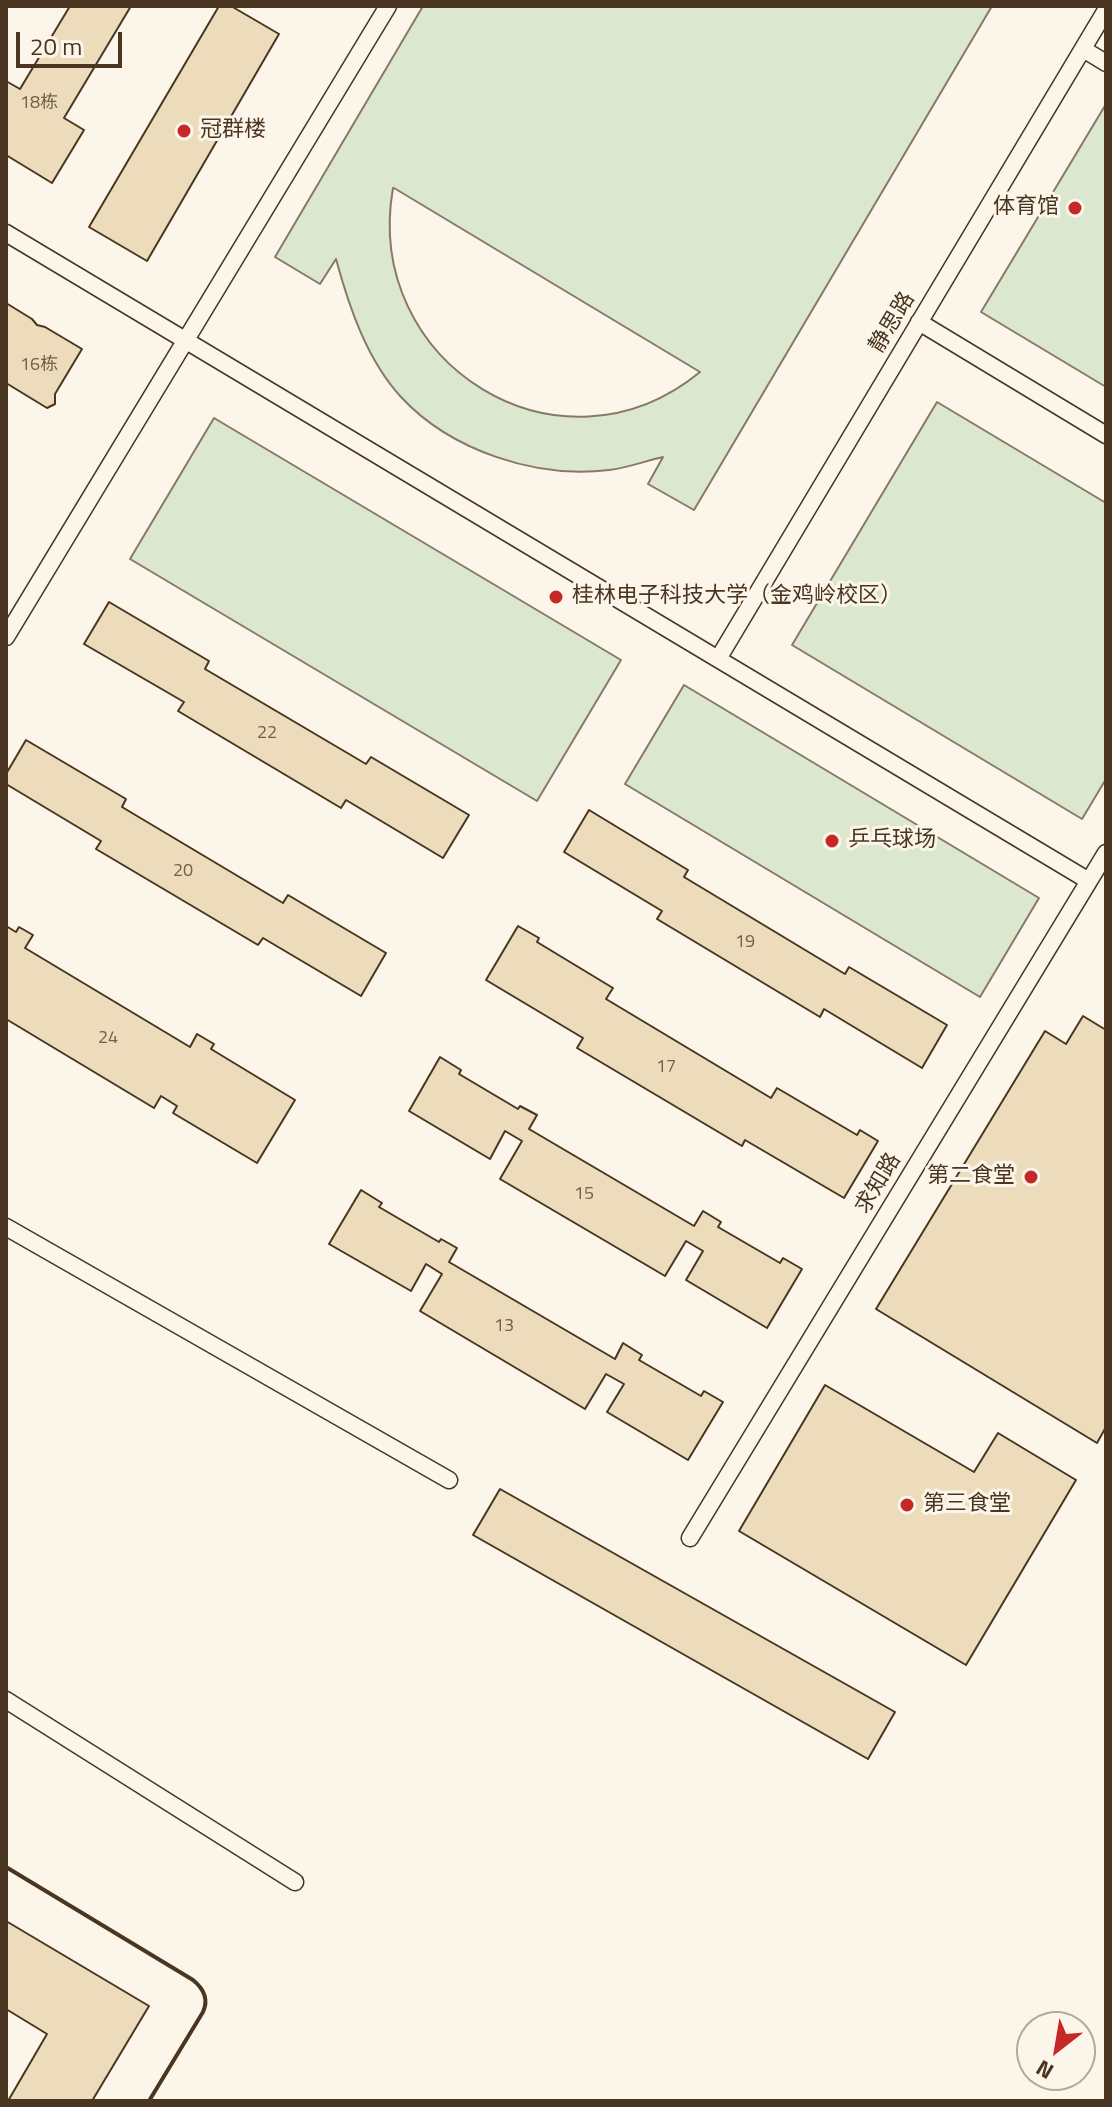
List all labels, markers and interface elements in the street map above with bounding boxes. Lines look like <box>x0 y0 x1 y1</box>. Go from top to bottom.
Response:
scale bar <box>20 16 126 66</box>
text: 20 m <box>30 28 82 64</box>
house number: 18栋 <box>20 93 58 115</box>
place label: 冠群楼 <box>200 118 266 144</box>
marker: 冠群楼 <box>175 122 193 140</box>
place label: 体育馆 <box>993 195 1059 221</box>
marker: 体育馆 <box>1066 199 1084 217</box>
street label: 静思路 <box>865 288 921 358</box>
house number: 16栋 <box>20 355 58 377</box>
place label: 桂林电子科技大学（金鸡岭校区） <box>572 584 902 610</box>
marker: 桂林电子科技大学（金鸡岭校区） <box>547 588 565 606</box>
house number: 22 <box>257 723 277 745</box>
place label: 乒乓球场 <box>848 828 936 854</box>
marker: 乒乓球场 <box>823 832 841 850</box>
house number: 20 <box>173 861 193 883</box>
house number: 19 <box>735 932 755 954</box>
house number: 24 <box>98 1028 118 1050</box>
house number: 17 <box>656 1057 676 1079</box>
street label: 求知路 <box>851 1149 907 1219</box>
place label: 第二食堂 <box>927 1164 1015 1190</box>
marker: 第二食堂 <box>1022 1168 1040 1186</box>
house number: 15 <box>574 1184 594 1206</box>
house number: 13 <box>494 1316 514 1338</box>
place label: 第三食堂 <box>923 1492 1011 1518</box>
marker: 第三食堂 <box>898 1496 916 1514</box>
north arrow <box>1016 2011 1096 2091</box>
text: N <box>1029 2051 1060 2088</box>

